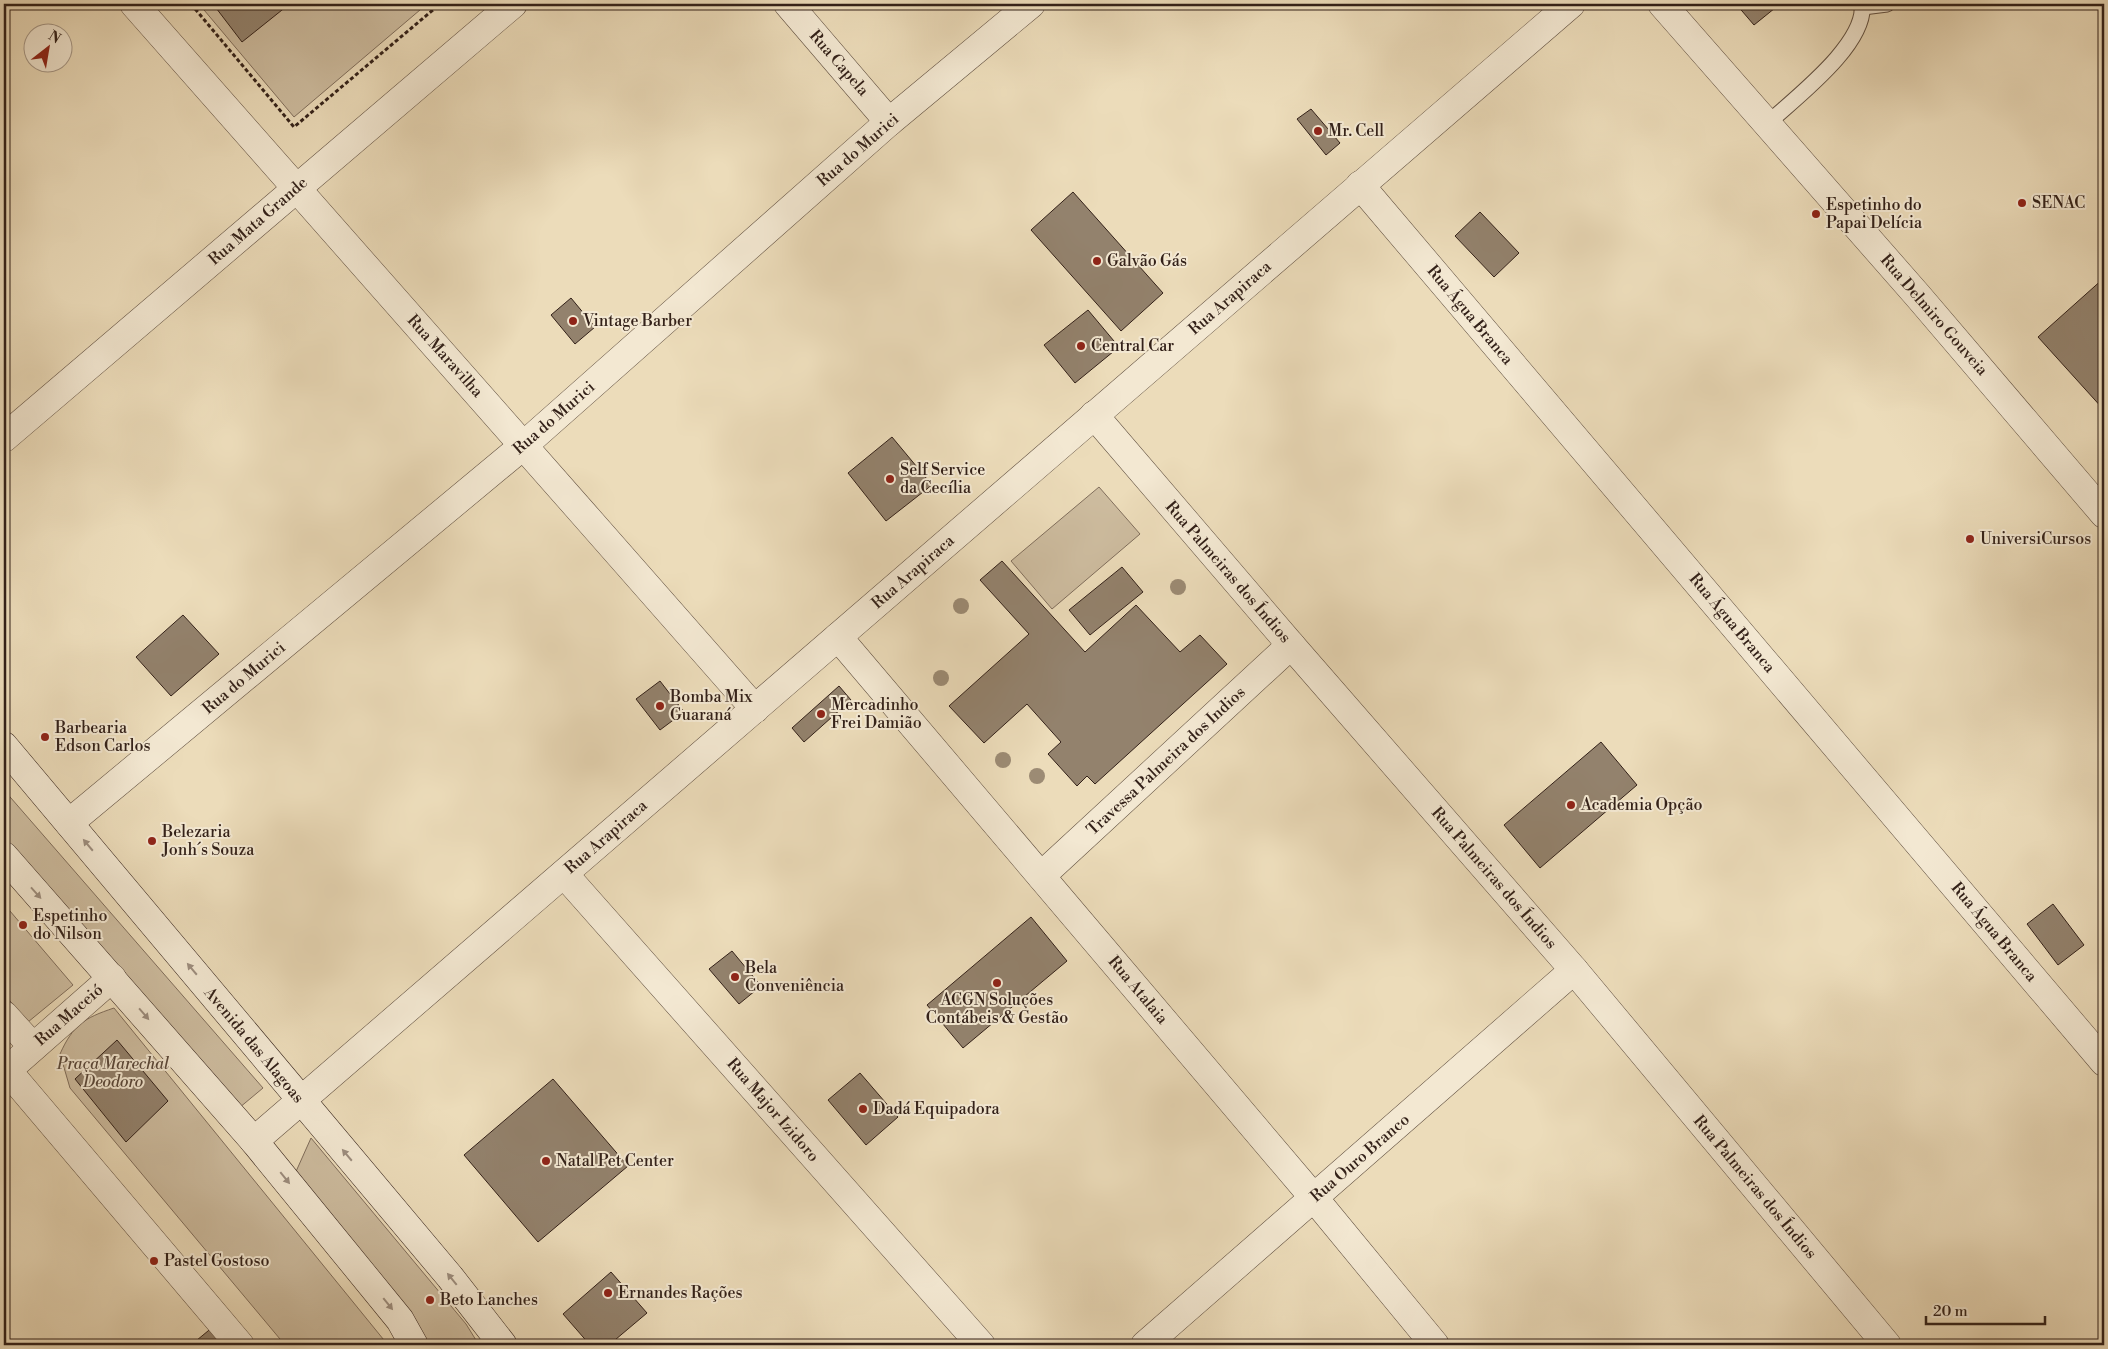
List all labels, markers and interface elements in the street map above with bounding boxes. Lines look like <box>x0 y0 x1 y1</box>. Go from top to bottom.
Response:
north arrow <box>22 22 72 72</box>
street label: Rua Capela <box>805 26 874 101</box>
text: N <box>45 27 64 48</box>
street label: Rua do Murici <box>813 109 903 191</box>
place label: Mr. Cell <box>1328 121 1384 141</box>
marker: Mr. Cell <box>1312 125 1324 137</box>
street label: Rua Mata Grande <box>204 173 312 269</box>
place label: SENAC <box>2032 193 2085 213</box>
place label: Espetinho do Papai Delícia <box>1826 195 1923 233</box>
marker: SENAC <box>2016 197 2028 209</box>
marker: Espetinho do Papai Delícia <box>1810 208 1822 220</box>
street label: Rua Delmiro Gouveia <box>1876 250 1993 380</box>
place label: Galvão Gás <box>1107 251 1187 271</box>
marker: Galvão Gás <box>1091 255 1103 267</box>
street label: Rua Arapiraca <box>1185 256 1276 339</box>
street label: Rua Água Branca <box>1423 260 1520 369</box>
street label: Rua Maravilha <box>403 311 488 402</box>
place label: Vintage Barber <box>582 311 692 331</box>
marker: Vintage Barber <box>567 315 579 327</box>
place label: Central Car <box>1091 336 1174 356</box>
marker: Central Car <box>1075 340 1087 352</box>
street label: Rua do Murici <box>509 377 599 459</box>
place label: Self Service da Cecília <box>900 460 985 498</box>
marker: Self Service da Cecília <box>884 473 896 485</box>
street label: Rua Palmeiras dos Índios <box>1161 496 1297 647</box>
place label: UniversiCursos <box>1980 529 2091 549</box>
street label: Rua Arapiraca <box>868 530 959 613</box>
marker: UniversiCursos <box>1964 533 1976 545</box>
street label: Rua Água Branca <box>1685 568 1782 677</box>
street label: Rua do Murici <box>198 638 290 718</box>
street label: Travessa Palmeira dos Indios <box>1083 682 1249 840</box>
place label: Bomba Mix Guaraná <box>669 687 753 725</box>
place label: Mercadinho Frei Damião <box>831 695 922 733</box>
marker: Bomba Mix Guaraná <box>654 700 666 712</box>
marker: Mercadinho Frei Damião <box>815 708 827 720</box>
place label: Barbearia Edson Carlos <box>54 718 150 756</box>
marker: Barbearia Edson Carlos <box>39 731 51 743</box>
street label: Rua Arapiraca <box>561 795 652 878</box>
place label: Academia Opção <box>1580 795 1703 815</box>
marker: Academia Opção <box>1565 799 1577 811</box>
street label: Rua Palmeiras dos Índios <box>1427 802 1563 953</box>
place label: Belezaria Jonh´s Souza <box>161 822 255 860</box>
marker: Belezaria Jonh´s Souza <box>146 835 158 847</box>
one-way arrow <box>82 838 93 851</box>
street label: Rua Água Branca <box>1947 877 2044 986</box>
one-way arrow <box>30 886 42 898</box>
place label: Espetinho do Nilson <box>33 906 107 944</box>
marker: Espetinho do Nilson <box>17 919 29 931</box>
street label: Rua Atalaia <box>1104 952 1173 1029</box>
place label: Bela Conveniência <box>744 958 845 996</box>
one-way arrow <box>186 963 197 976</box>
marker: Bela Conveniência <box>729 971 741 983</box>
marker: ACGN Soluções Contábeis & Gestão <box>991 977 1003 989</box>
street label: Rua Maceió <box>31 980 107 1050</box>
street label: Avenida das Alagoas <box>199 982 308 1107</box>
place label: ACGN Soluções Contábeis & Gestão <box>926 990 1068 1028</box>
one-way arrow <box>138 1008 150 1020</box>
park label: Praça Marechal Deodoro <box>56 1054 170 1092</box>
street label: Rua Major Izidoro <box>722 1054 824 1166</box>
place label: Dadá Equipadora <box>873 1099 1001 1119</box>
marker: Dadá Equipadora <box>857 1103 869 1115</box>
street label: Rua Ouro Branco <box>1306 1109 1414 1207</box>
street label: Rua Palmeiras dos Índios <box>1689 1110 1823 1263</box>
one-way arrow <box>341 1149 352 1162</box>
place label: Natal Pet Center <box>556 1151 674 1171</box>
marker: Natal Pet Center <box>540 1155 552 1167</box>
one-way arrow <box>280 1172 291 1185</box>
place label: Pastel Gostoso <box>164 1251 269 1271</box>
marker: Pastel Gostoso <box>148 1255 160 1267</box>
one-way arrow <box>446 1273 457 1286</box>
place label: Ernandes Rações <box>618 1283 743 1303</box>
marker: Ernandes Rações <box>602 1287 614 1299</box>
place label: Beto Lanches <box>439 1290 538 1310</box>
marker: Beto Lanches <box>424 1294 436 1306</box>
scale bar <box>1926 1294 2044 1326</box>
one-way arrow <box>382 1298 393 1311</box>
text: 20 m <box>1933 1302 1968 1321</box>

